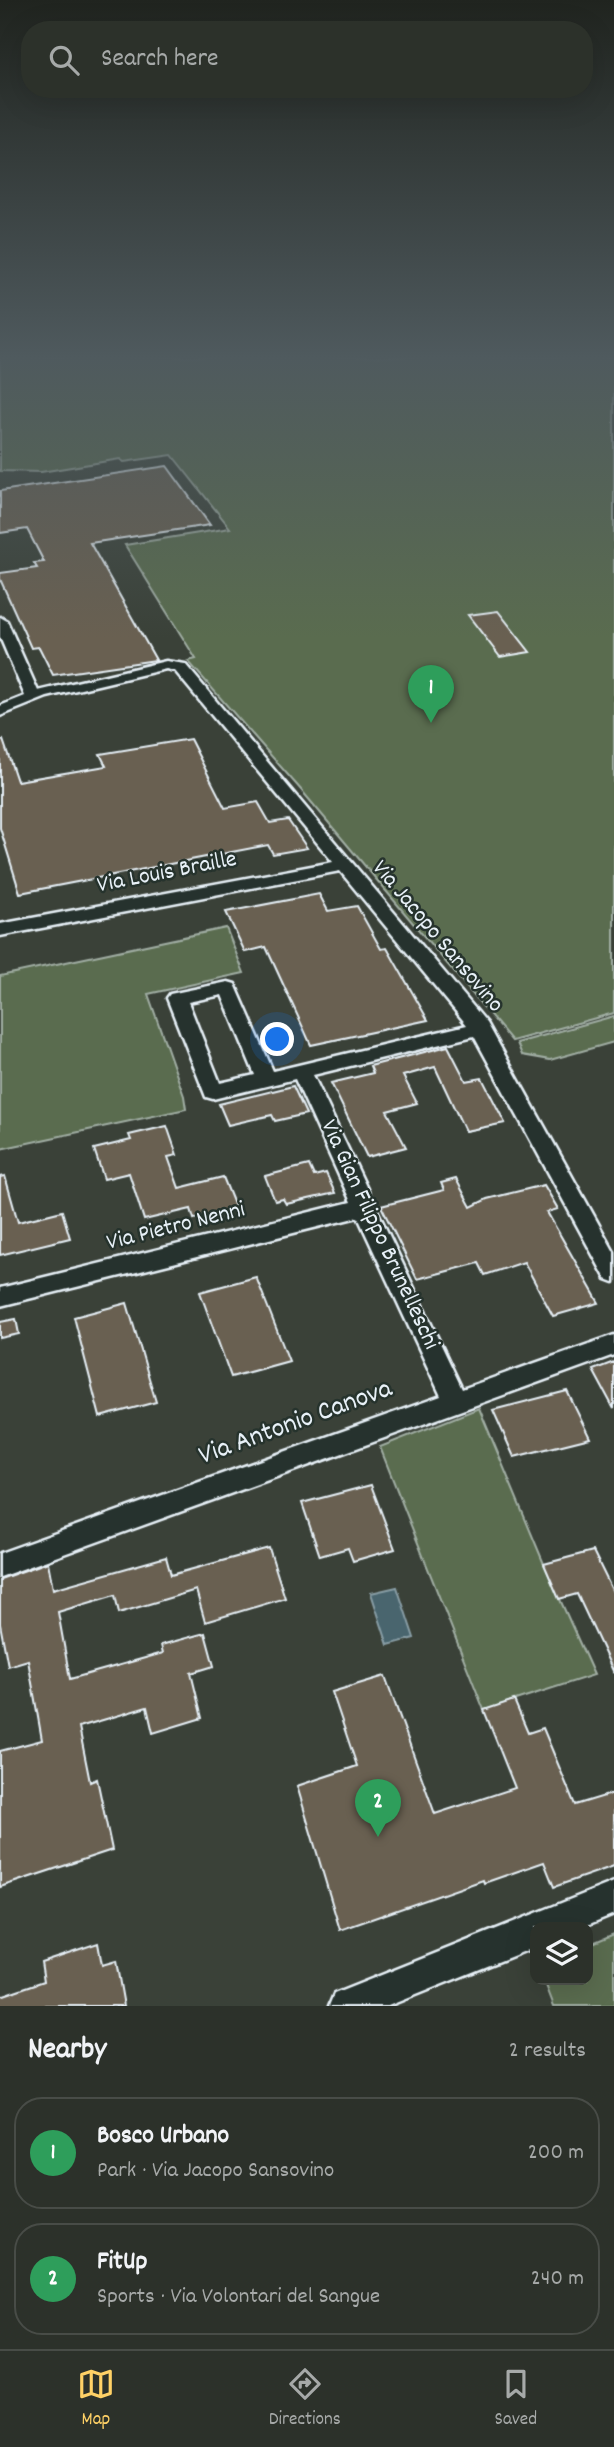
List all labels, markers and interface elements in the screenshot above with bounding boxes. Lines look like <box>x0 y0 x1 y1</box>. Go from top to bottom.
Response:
search box <box>21 21 593 98</box>
icon: search <box>45 41 83 79</box>
text: Search here <box>101 41 219 78</box>
pin: 1 <box>408 665 454 723</box>
street label: Via Louis Braille <box>94 843 240 903</box>
street label: Via Jacopo Sansovino <box>363 853 511 1021</box>
your location <box>260 1022 294 1056</box>
street label: Via Gian Filippo Brunelleschi <box>311 1115 447 1355</box>
street label: Via Pietro Nenni <box>103 1193 249 1261</box>
street label: Via Antonio Canova <box>194 1370 399 1478</box>
pin: 2 <box>355 1779 401 1837</box>
map controls <box>530 1922 593 1985</box>
button: layers <box>530 1922 593 1985</box>
text: Nearby <box>28 2030 106 2073</box>
text: 2 results <box>509 2035 586 2068</box>
text: Bosco Urbano <box>97 2118 229 2155</box>
text: 1 <box>50 2137 56 2170</box>
text: 200 m <box>528 2137 584 2170</box>
text: Park · Via Jacopo Sansovino <box>97 2155 334 2188</box>
text: FitUp <box>97 2244 147 2281</box>
text: 2 <box>48 2263 58 2296</box>
text: 240 m <box>531 2263 584 2296</box>
text: Sports · Via Volontari del Sangue <box>97 2281 380 2314</box>
tab: Map <box>77 2365 115 2434</box>
tab: Directions <box>269 2365 341 2434</box>
tab: Saved <box>495 2365 537 2434</box>

